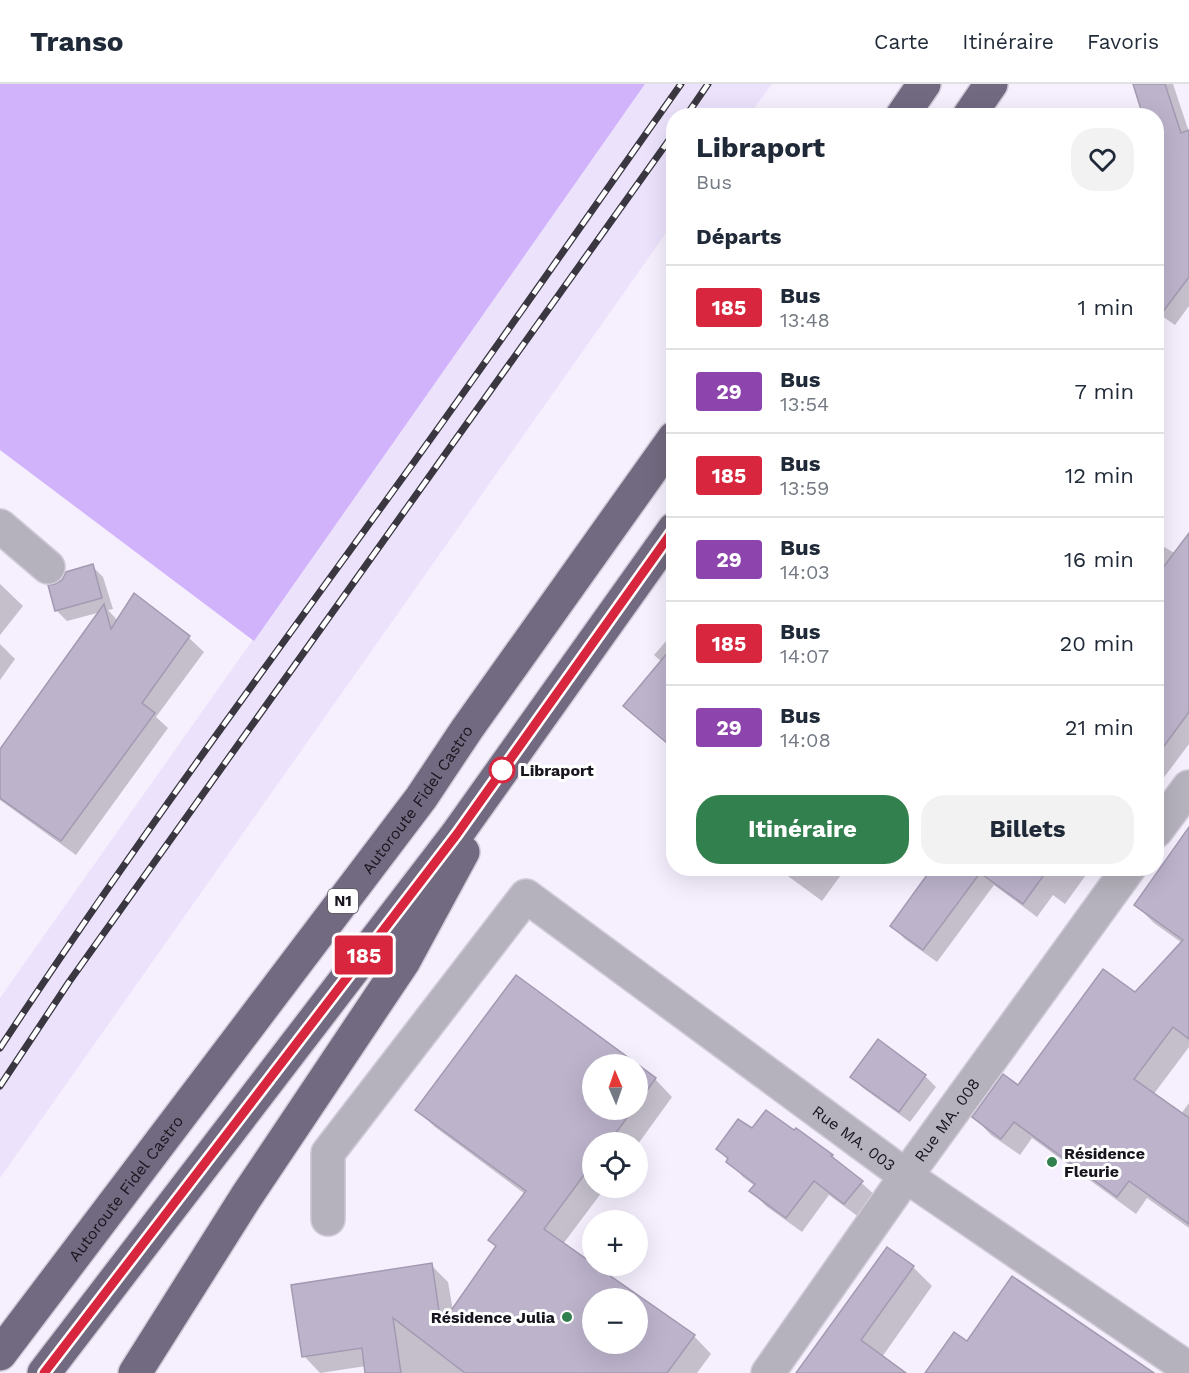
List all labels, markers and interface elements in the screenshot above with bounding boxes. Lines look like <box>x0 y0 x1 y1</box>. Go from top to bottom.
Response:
text: Transo <box>30 25 124 58</box>
text: Carte <box>874 29 929 54</box>
text: Itinéraire <box>962 29 1054 54</box>
text: Favoris <box>1087 29 1159 54</box>
button: heart <box>1071 128 1134 191</box>
text: Libraport <box>696 131 825 164</box>
text: Bus <box>696 170 732 194</box>
text: Départs <box>696 224 782 249</box>
text: Bus <box>780 283 820 308</box>
text: 185 <box>712 295 746 320</box>
text: 1 min <box>1077 295 1134 320</box>
text: 13:48 <box>780 308 830 332</box>
text: Bus <box>780 367 820 392</box>
text: 29 <box>716 379 742 404</box>
text: 7 min <box>1074 379 1134 404</box>
text: 13:54 <box>780 392 829 416</box>
text: Bus <box>780 451 820 476</box>
text: 185 <box>712 463 746 488</box>
text: 12 min <box>1065 463 1134 488</box>
text: 13:59 <box>780 476 829 500</box>
text: Bus <box>780 535 820 560</box>
text: 29 <box>716 547 742 572</box>
text: 16 min <box>1064 547 1134 572</box>
text: 14:03 <box>780 560 830 584</box>
text: Bus <box>780 619 820 644</box>
text: 185 <box>712 631 746 656</box>
text: 20 min <box>1060 631 1134 656</box>
text: 14:07 <box>780 644 829 668</box>
text: Bus <box>780 703 820 728</box>
text: 29 <box>716 715 742 740</box>
text: 21 min <box>1065 715 1134 740</box>
street label: Autoroute Fidel Castro <box>358 722 477 878</box>
text: 14:08 <box>780 728 831 752</box>
marker: Libraport <box>489 757 515 783</box>
place label: Libraport <box>520 761 594 780</box>
button: Itinéraire <box>696 795 909 864</box>
button: Billets <box>921 795 1134 864</box>
road number: N1 <box>328 889 358 913</box>
line badge: 185 <box>330 936 398 974</box>
text: 185 <box>347 943 381 968</box>
north arrow <box>582 1054 648 1120</box>
map controls <box>582 1054 648 1354</box>
street label: Rue MA. 008 <box>910 1074 984 1166</box>
street label: Rue MA. 003 <box>809 1101 899 1175</box>
street label: Autoroute Fidel Castro <box>65 1112 187 1265</box>
button: locate <box>582 1132 648 1198</box>
place label: Résidence Fleurie <box>1064 1144 1145 1181</box>
marker: Résidence Fleurie <box>1045 1155 1059 1169</box>
button: + <box>582 1210 648 1276</box>
button: − <box>582 1288 648 1354</box>
place label: Résidence Julia <box>431 1308 556 1327</box>
marker: Résidence Julia <box>560 1310 574 1324</box>

